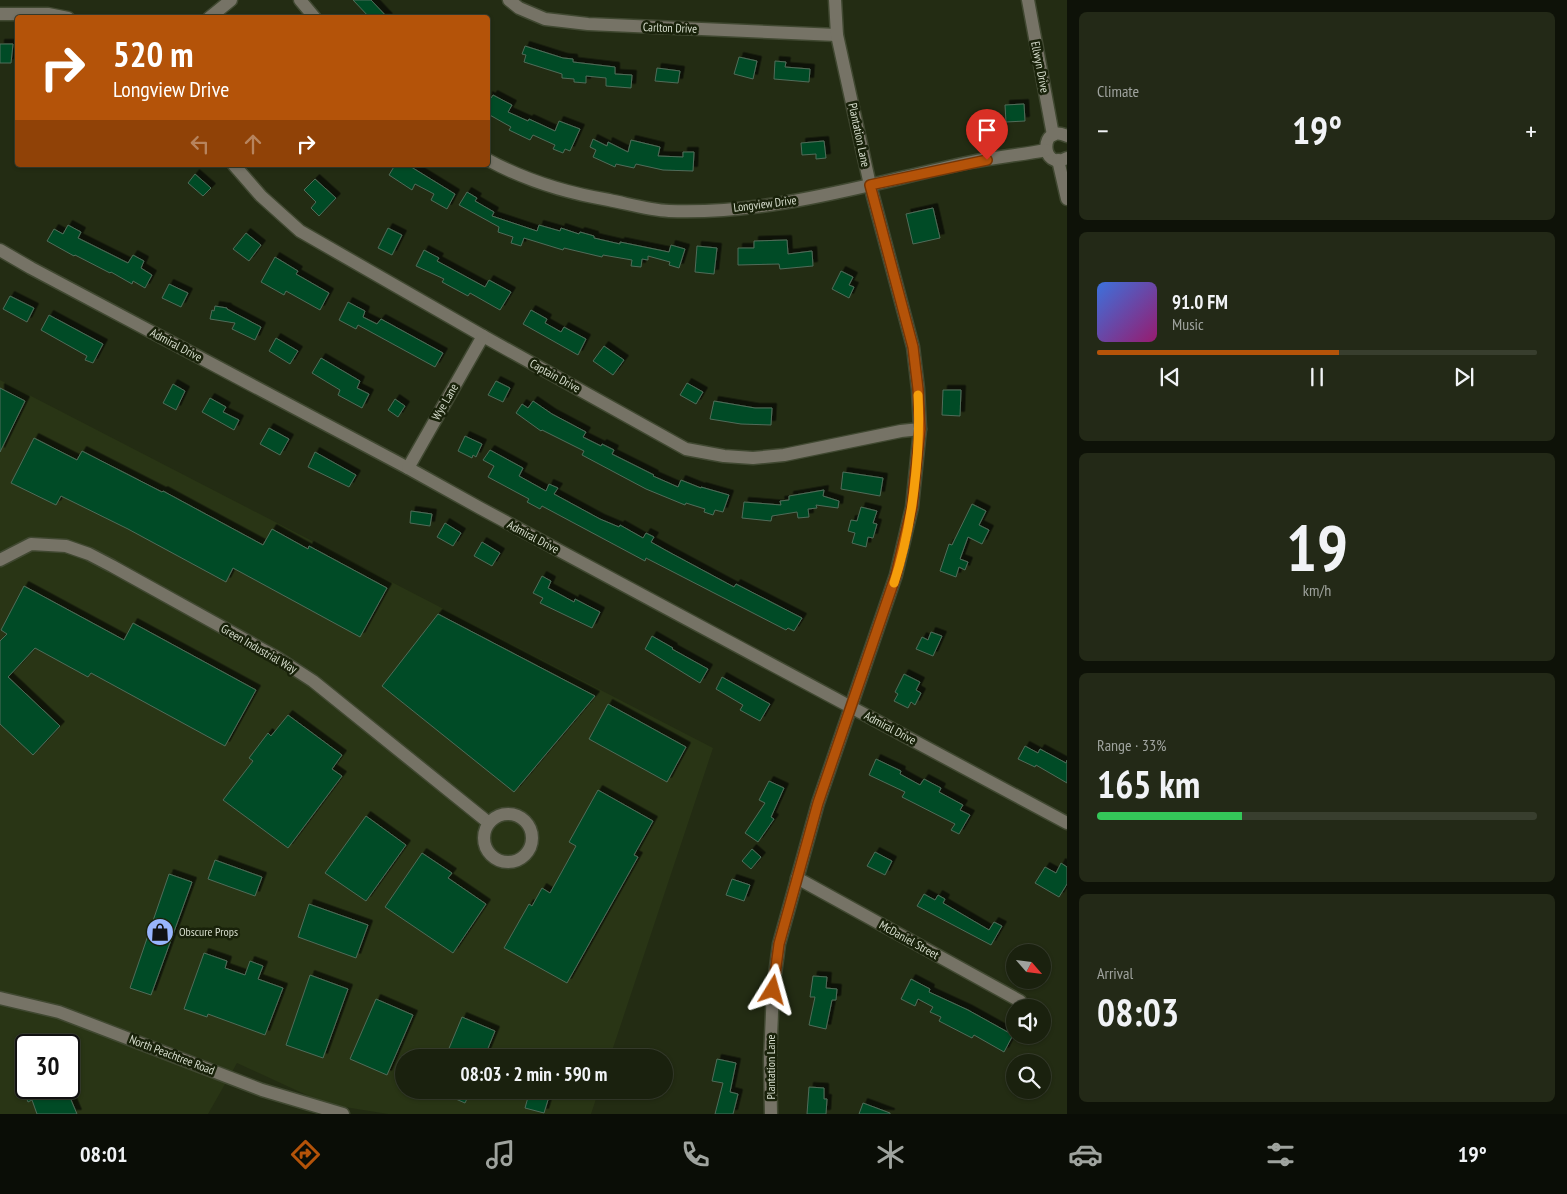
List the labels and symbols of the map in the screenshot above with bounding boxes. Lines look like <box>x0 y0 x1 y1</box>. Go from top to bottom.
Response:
street label: Carlton Drive <box>643 19 697 36</box>
street label: Ellwyn Drive <box>1028 40 1053 94</box>
street label: Plantation Lane <box>845 101 874 168</box>
pin <box>966 109 1008 160</box>
street label: Longview Drive <box>733 192 797 215</box>
street label: Admiral Drive <box>148 325 205 364</box>
street label: Captain Drive <box>527 356 583 396</box>
street label: Wye Lane <box>428 381 461 423</box>
street label: Admiral Drive <box>505 517 562 556</box>
street label: Green Industrial Way <box>218 621 300 677</box>
street label: Admiral Drive <box>862 708 919 747</box>
shop icon: Obscure Props <box>145 917 175 947</box>
street label: McDaniel Street <box>877 917 942 962</box>
place label: Obscure Props <box>179 924 238 939</box>
north arrow <box>1006 944 1051 989</box>
position arrow <box>746 963 798 1015</box>
street label: North Peachtree Road <box>127 1031 217 1078</box>
speed limit sign: 30 <box>15 1034 80 1099</box>
street label: Plantation Lane <box>763 1034 778 1100</box>

